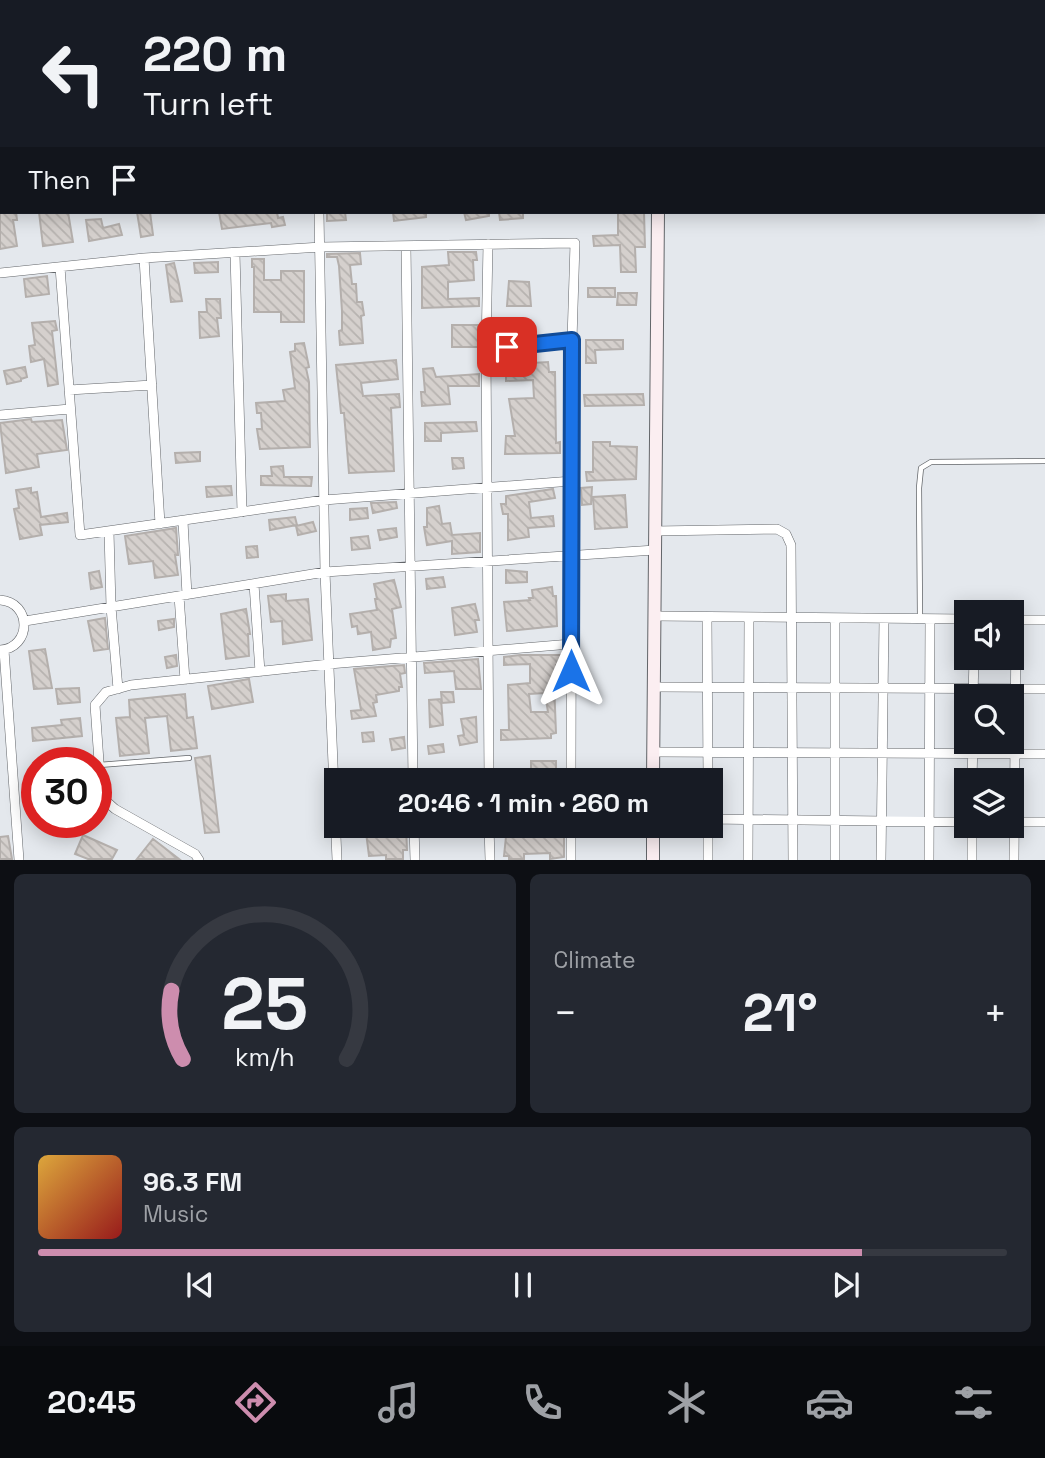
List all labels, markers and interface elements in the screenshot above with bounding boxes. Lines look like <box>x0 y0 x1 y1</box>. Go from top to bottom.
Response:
text: 220 m <box>143 23 287 85</box>
icon: left <box>28 28 119 119</box>
text: Turn left <box>143 84 273 124</box>
icon: arrive <box>105 161 143 199</box>
text: Then <box>28 163 91 197</box>
pin <box>477 317 537 377</box>
icon: arrive <box>488 328 526 366</box>
map controls <box>954 600 1024 838</box>
button: sound <box>954 600 1024 670</box>
position arrow <box>534 634 608 708</box>
button: search <box>954 684 1024 754</box>
speed limit sign: 30 <box>21 747 112 838</box>
button: layers <box>954 768 1024 838</box>
text: 20:46 · 1 min · 260 m <box>398 786 649 820</box>
text: Climate <box>554 945 636 975</box>
text: 25 <box>221 958 308 1051</box>
text: 21° <box>743 980 818 1046</box>
text: − <box>554 989 577 1037</box>
text: + <box>983 989 1007 1037</box>
text: km/h <box>235 1041 295 1073</box>
text: 96.3 FM <box>143 1165 242 1199</box>
text: Music <box>143 1199 208 1229</box>
icon: previous <box>181 1266 219 1304</box>
icon: pause <box>504 1266 542 1304</box>
icon: next <box>827 1266 865 1304</box>
icon: directions <box>231 1378 280 1427</box>
icon: music <box>374 1378 423 1427</box>
icon: phone <box>518 1378 567 1427</box>
icon: climate <box>662 1378 711 1427</box>
icon: car <box>805 1378 854 1427</box>
icon: filters <box>949 1378 998 1427</box>
text: 20:45 <box>47 1382 136 1422</box>

